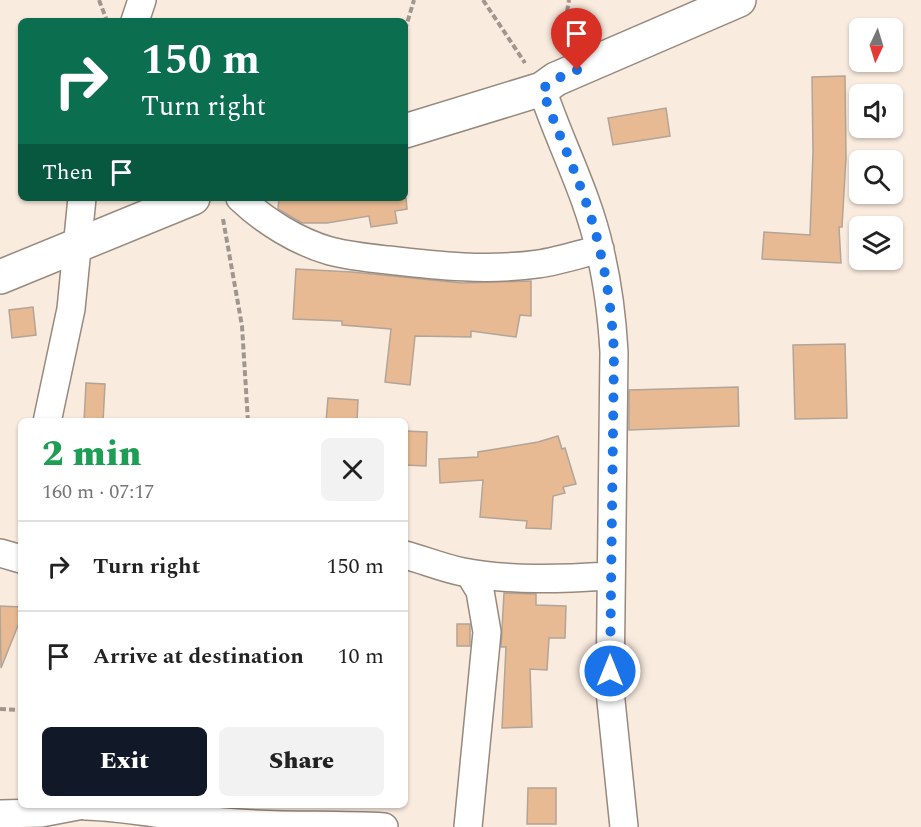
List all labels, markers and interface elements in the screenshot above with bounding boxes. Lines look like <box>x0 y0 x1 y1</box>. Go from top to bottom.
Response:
pin <box>551 8 602 70</box>
icon: arrive <box>560 17 593 50</box>
north arrow <box>849 18 903 72</box>
map controls <box>849 18 903 270</box>
text: 150 m <box>141 29 260 92</box>
icon: right <box>42 42 120 120</box>
button: sound <box>849 84 903 138</box>
text: Turn right <box>141 86 266 128</box>
button: search <box>849 150 903 204</box>
text: Then <box>42 156 93 189</box>
icon: arrive <box>105 156 138 189</box>
button: layers <box>849 216 903 270</box>
text: 2 min <box>42 427 142 482</box>
button: close <box>321 438 384 501</box>
text: 160 m · 07:17 <box>42 477 154 507</box>
icon: right <box>42 550 75 583</box>
text: Turn right <box>93 550 200 583</box>
text: 150 m <box>327 550 384 583</box>
position arrow <box>578 639 642 703</box>
icon: arrive <box>42 640 75 673</box>
text: Arrive at destination <box>93 640 304 673</box>
text: 10 m <box>338 640 384 673</box>
button: Exit <box>42 727 207 796</box>
button: Share <box>219 727 384 796</box>

